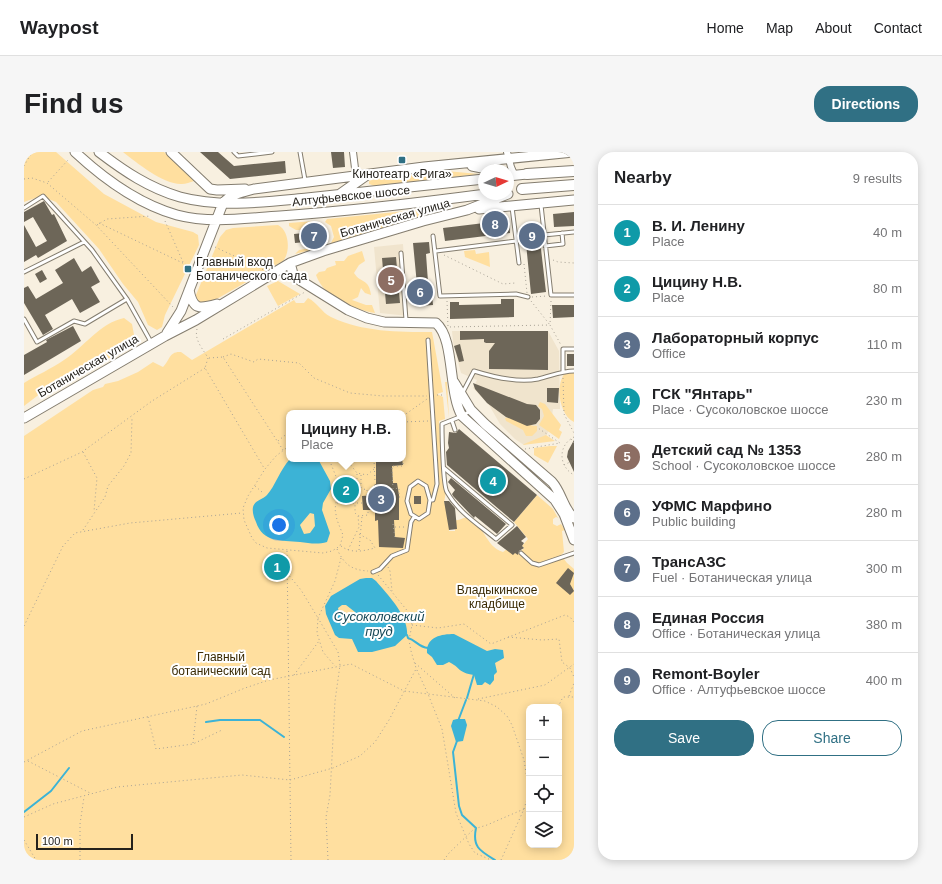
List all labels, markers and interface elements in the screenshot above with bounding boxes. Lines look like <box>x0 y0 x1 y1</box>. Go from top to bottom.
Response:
text: Waypost <box>20 17 98 38</box>
text: Home <box>707 20 744 36</box>
text: Map <box>766 20 793 36</box>
text: About <box>815 20 852 36</box>
text: Contact <box>874 20 922 36</box>
button: Directions <box>814 86 918 122</box>
text: Find us <box>24 88 124 119</box>
marker: Кинотеатр «Рига» <box>397 155 407 165</box>
north arrow <box>478 164 514 200</box>
place label: Кинотеатр «Рига» <box>352 167 452 181</box>
text: Nearby <box>614 168 672 187</box>
text: 9 results <box>853 171 902 186</box>
street label: Алтуфьевское шоссе <box>291 183 411 209</box>
street label: Ботаническая улица <box>338 196 452 240</box>
pin: 8 <box>482 209 508 239</box>
text: В. И. Ленину <box>652 217 745 234</box>
pin: 7 <box>301 221 327 251</box>
pin: 9 <box>519 221 545 251</box>
text: 1 <box>623 225 631 240</box>
text: 40 m <box>873 225 902 240</box>
text: Place <box>652 234 685 249</box>
place label: Главный вход Ботанического сада <box>196 255 307 283</box>
marker: Главный вход Ботанического сада <box>183 264 193 274</box>
pin: 5 <box>378 265 404 295</box>
text: Цицину Н.В. <box>652 273 742 290</box>
pin: 6 <box>407 277 433 307</box>
text: 2 <box>623 281 631 296</box>
text: 80 m <box>873 281 902 296</box>
text: Place <box>652 290 685 305</box>
text: Лабораторный корпус <box>652 329 819 346</box>
street label: Ботаническая улица <box>35 331 141 400</box>
text: 3 <box>623 337 631 352</box>
text: 110 m <box>867 337 902 352</box>
text: Office <box>652 346 686 361</box>
text: ГСК "Янтарь" <box>652 385 753 402</box>
text: 4 <box>623 393 631 408</box>
text: 230 m <box>866 393 902 408</box>
text: Place · Сусоколовское шоссе <box>652 402 828 417</box>
popup <box>286 410 406 462</box>
text: Цицину Н.В. <box>301 420 391 437</box>
text: Place <box>301 437 333 452</box>
text: Детский сад № 1353 <box>652 441 801 458</box>
text: 5 <box>623 449 631 464</box>
text: 280 m <box>866 449 902 464</box>
text: School · Сусоколовское шоссе <box>652 458 836 473</box>
pin: 4 <box>480 466 506 496</box>
pin: 2 <box>333 475 359 505</box>
pin: 3 <box>368 484 394 514</box>
text: УФМС Марфино <box>652 497 772 514</box>
text: 6 <box>623 505 631 520</box>
text: 280 m <box>866 505 902 520</box>
text: Public building <box>652 514 736 529</box>
your location <box>269 515 289 535</box>
pin: 1 <box>264 552 290 582</box>
text: ТрансАЗС <box>652 553 726 570</box>
text: 7 <box>623 561 631 576</box>
text: 300 m <box>866 561 902 576</box>
text: Fuel · Ботаническая улица <box>652 570 812 585</box>
park label: Владыкинское кладбище <box>457 583 538 611</box>
water label: Сусоколовский пруд <box>334 609 424 639</box>
text: Единая Россия <box>652 609 764 626</box>
text: 8 <box>623 617 631 632</box>
text: 380 m <box>866 617 902 632</box>
text: Office · Ботаническая улица <box>652 626 820 641</box>
park label: Главный ботанический сад <box>171 650 271 678</box>
text: Remont-Boyler <box>652 665 760 682</box>
text: 9 <box>623 673 631 688</box>
text: 400 m <box>866 673 902 688</box>
text: Office · Алтуфьевское шоссе <box>652 682 826 697</box>
map controls <box>526 704 562 848</box>
button: + <box>526 704 562 740</box>
button: Save <box>614 720 754 756</box>
button: Share <box>762 720 902 756</box>
button: − <box>526 740 562 776</box>
button: locate <box>526 776 562 812</box>
button: layers <box>526 812 562 848</box>
scale bar <box>36 832 133 851</box>
text: 100 m <box>42 835 73 847</box>

